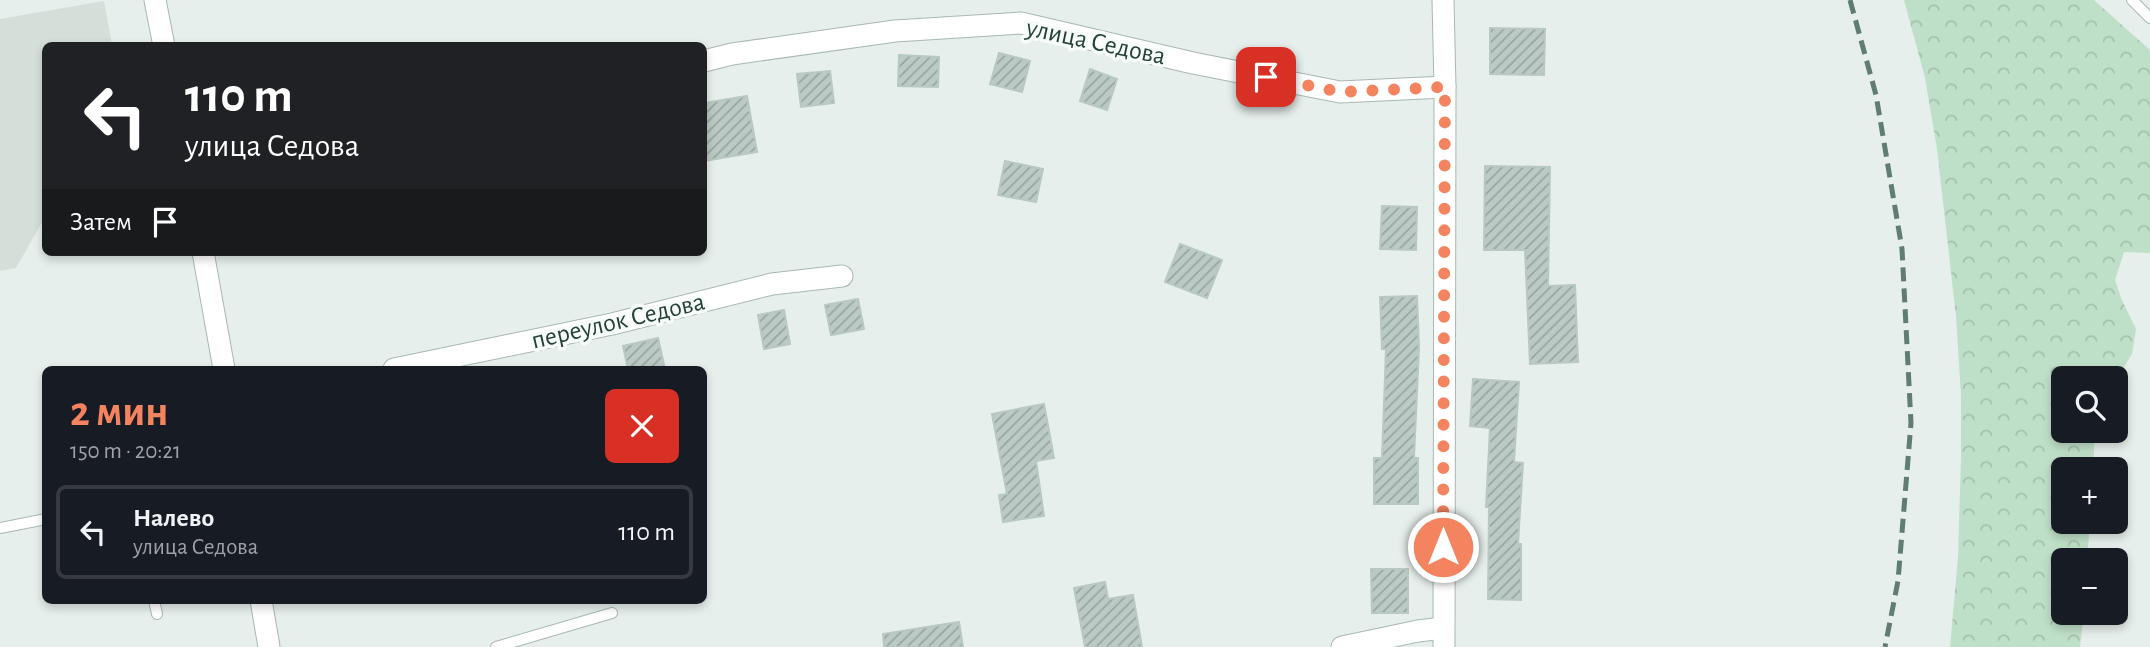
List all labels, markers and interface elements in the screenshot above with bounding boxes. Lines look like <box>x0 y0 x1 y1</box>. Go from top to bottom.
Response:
street label: улица Седова <box>1023 14 1168 69</box>
pin <box>1236 47 1296 107</box>
icon: arrive <box>1247 58 1285 96</box>
icon: left <box>70 70 161 161</box>
text: 110 m <box>185 72 293 121</box>
text: улица Седова <box>185 130 359 162</box>
icon: arrive <box>146 203 184 241</box>
text: Затем <box>70 209 132 235</box>
street label: переулок Седова <box>529 288 707 354</box>
map controls <box>2051 366 2128 625</box>
button: search <box>2051 366 2128 443</box>
button: close <box>605 389 679 463</box>
text: 2 мин <box>70 391 168 433</box>
text: 150 m · 20:21 <box>70 440 181 463</box>
button: + <box>2051 457 2128 534</box>
text: Налево <box>133 505 214 531</box>
position arrow <box>1406 510 1480 584</box>
icon: left <box>74 513 112 551</box>
text: 110 m <box>618 519 675 545</box>
text: улица Седова <box>133 536 258 559</box>
button: − <box>2051 548 2128 625</box>

